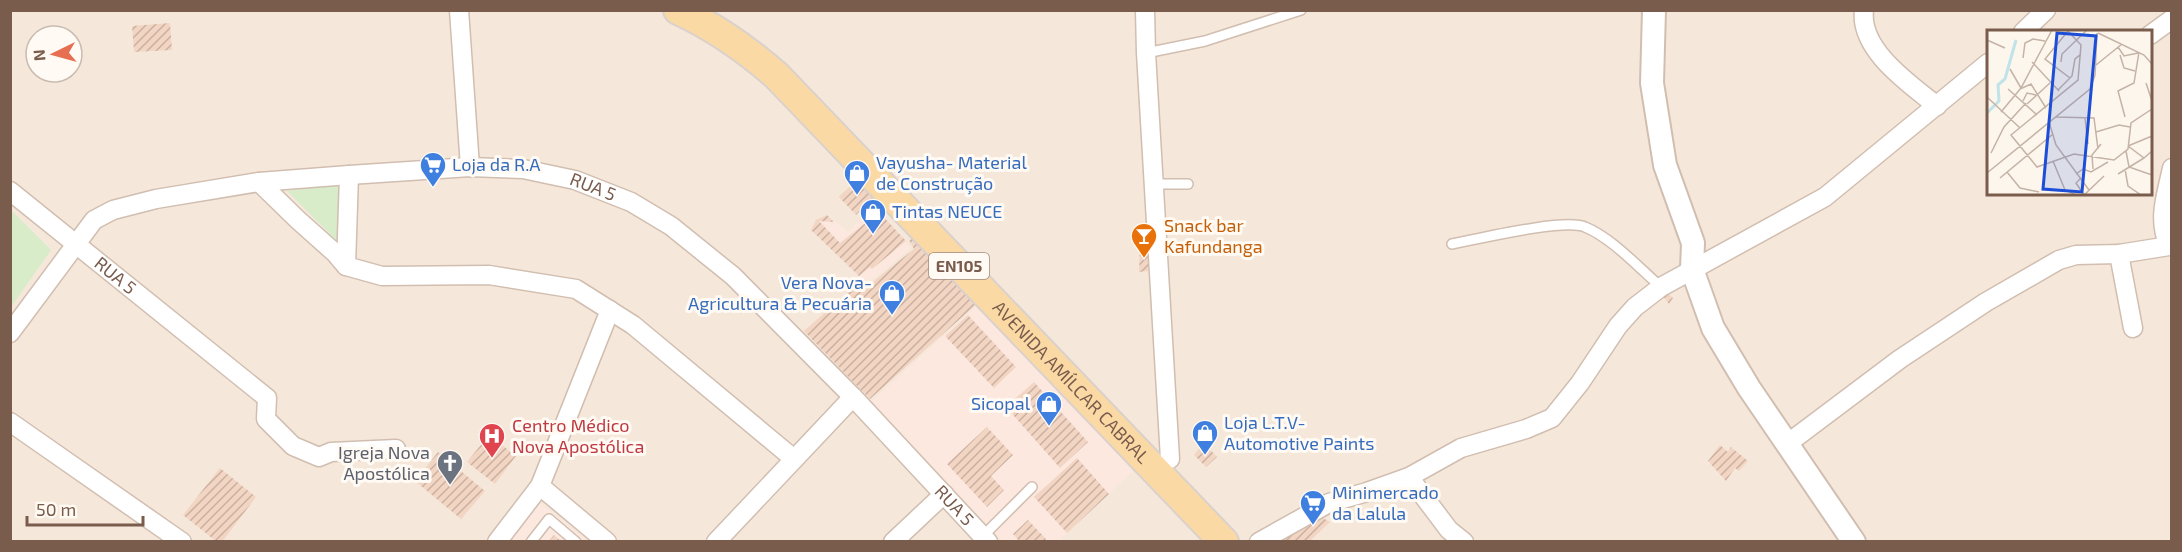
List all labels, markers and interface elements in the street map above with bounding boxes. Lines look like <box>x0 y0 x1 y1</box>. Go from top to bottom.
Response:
north arrow <box>24 24 84 84</box>
inset map <box>1987 30 2152 195</box>
text: N <box>29 49 49 62</box>
supermarket icon: Loja da R.A <box>418 150 448 188</box>
place label: Vayusha- Material de Construção <box>876 151 1027 195</box>
place label: Loja da R.A <box>452 153 541 175</box>
shop icon: Vayusha- Material de Construção <box>842 158 872 196</box>
street label: RUA 5 <box>567 167 619 205</box>
shop icon: Tintas NEUCE <box>858 197 888 235</box>
place label: Tintas NEUCE <box>892 200 1002 222</box>
place label: Snack bar Kafundanga <box>1164 214 1263 257</box>
bar icon: Snack bar Kafundanga <box>1129 221 1159 259</box>
street label: RUA 5 <box>90 251 141 298</box>
road number: EN105 <box>929 253 989 279</box>
place label: Vera Nova- Agricultura & Pecuária <box>688 271 872 314</box>
shop icon: Vera Nova- Agricultura & Pecuária <box>877 278 907 316</box>
street label: AVENIDA AMÍLCAR CABRAL <box>989 296 1155 468</box>
shop icon: Sicopal <box>1034 389 1064 427</box>
place label: Sicopal <box>971 392 1031 414</box>
place label: Loja L.T.V- Automotive Paints <box>1224 411 1374 454</box>
place label: Centro Médico Nova Apostólica <box>512 414 644 457</box>
shop icon: Loja L.T.V- Automotive Paints <box>1190 418 1220 456</box>
hospital icon: Centro Médico Nova Apostólica <box>477 421 507 459</box>
place label: Igreja Nova Apostólica <box>338 441 430 484</box>
church icon: Igreja Nova Apostólica <box>435 448 465 486</box>
street label: RUA 5 <box>931 480 979 530</box>
place label: Minimercado da Lalula <box>1332 481 1439 524</box>
supermarket icon: Minimercado da Lalula <box>1298 488 1328 526</box>
scale bar <box>27 489 142 527</box>
text: 50 m <box>36 498 76 520</box>

